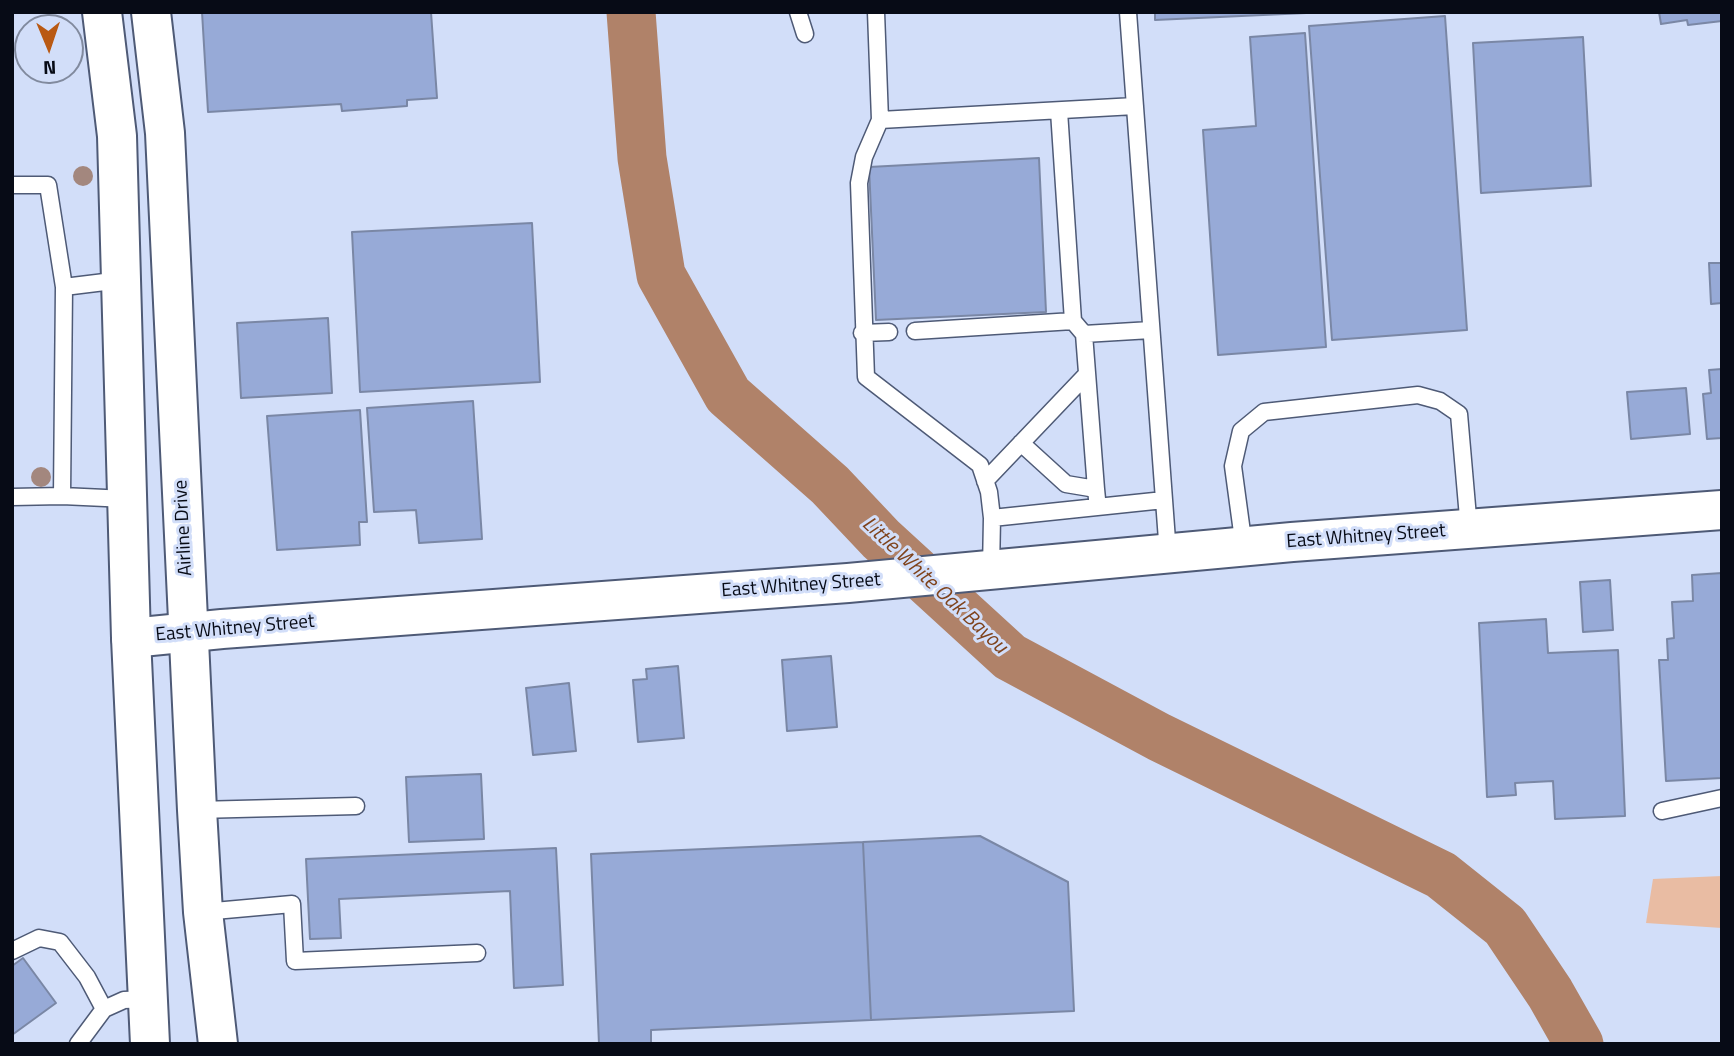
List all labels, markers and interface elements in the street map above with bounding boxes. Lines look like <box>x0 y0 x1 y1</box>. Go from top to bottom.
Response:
north arrow <box>14 14 84 84</box>
text: N <box>43 54 57 83</box>
street label: Airline Drive <box>170 479 198 577</box>
water label: Little White Oak Bayou <box>856 512 1012 660</box>
street label: East Whitney Street <box>1286 520 1446 554</box>
street label: East Whitney Street <box>721 569 881 603</box>
street label: East Whitney Street <box>155 611 315 647</box>

